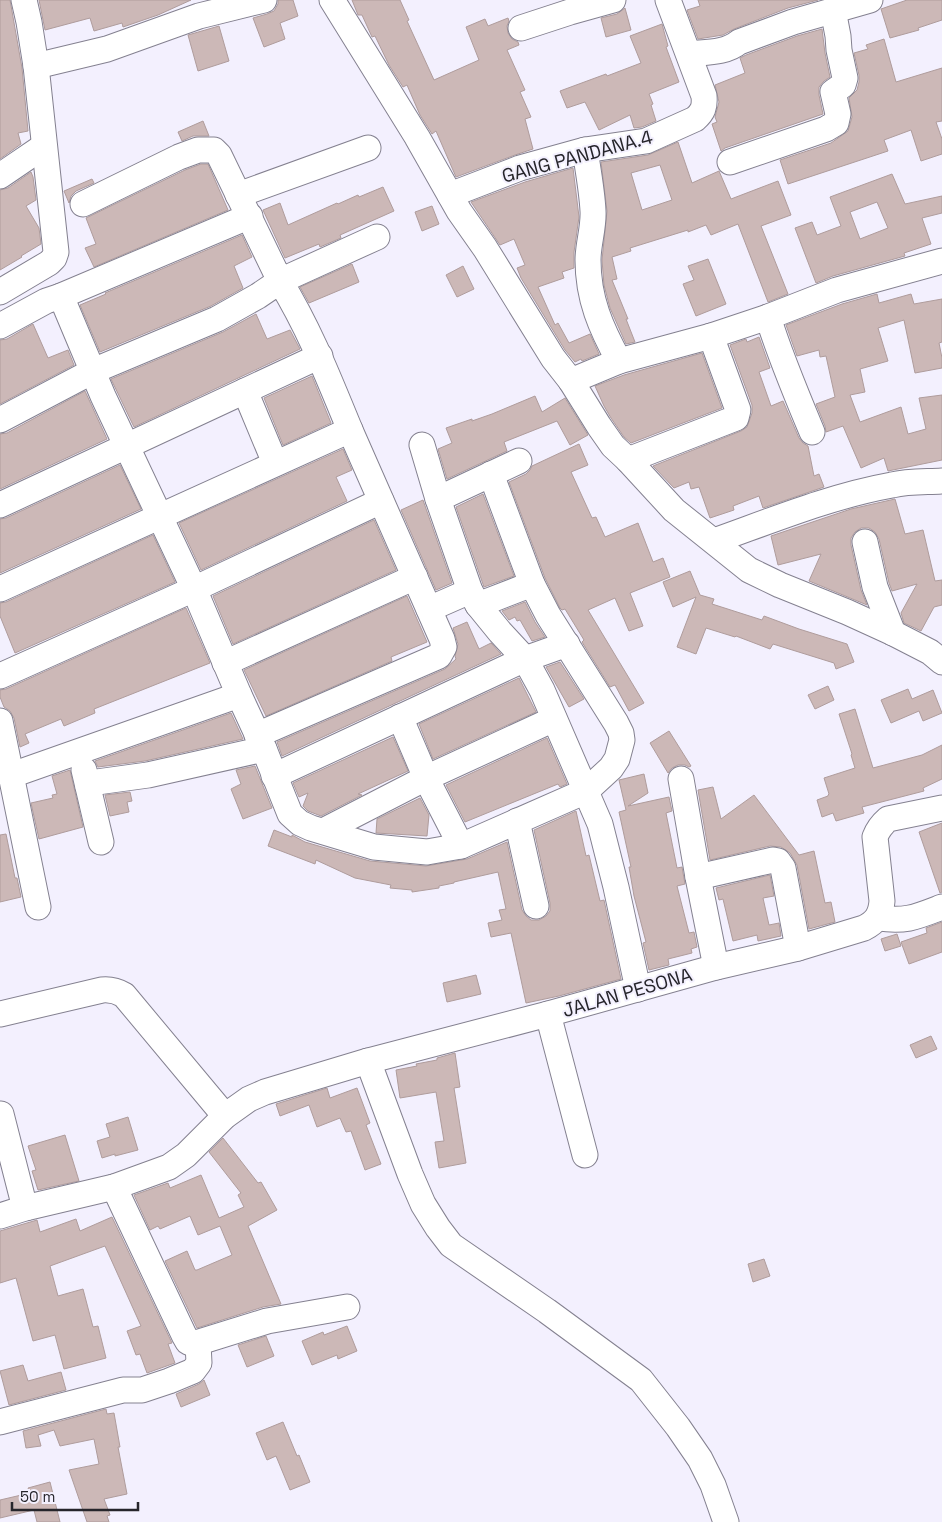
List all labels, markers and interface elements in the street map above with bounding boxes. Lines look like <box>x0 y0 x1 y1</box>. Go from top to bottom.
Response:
street label: GANG PANDANA.4 <box>499 124 655 189</box>
street label: JALAN PESONA <box>559 962 695 1023</box>
scale bar <box>12 1480 139 1512</box>
text: 50 m <box>20 1487 55 1506</box>

